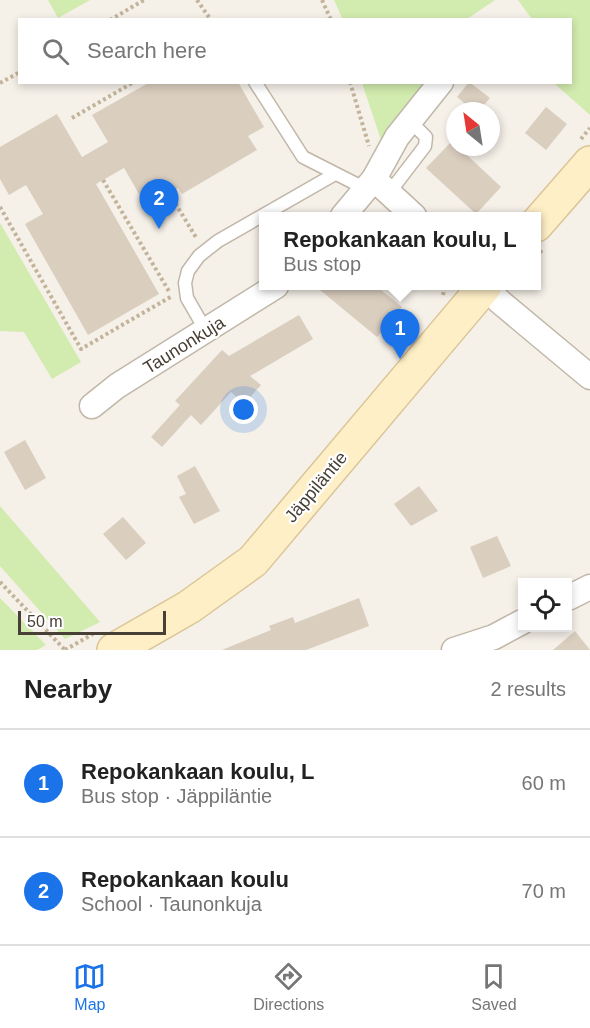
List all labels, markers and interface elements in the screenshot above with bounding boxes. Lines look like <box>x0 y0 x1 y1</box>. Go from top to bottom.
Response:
search box <box>18 18 572 84</box>
icon: search <box>39 35 72 68</box>
text: Search here <box>87 38 207 63</box>
north arrow <box>446 102 500 156</box>
pin: 2 <box>140 180 178 229</box>
popup <box>259 212 541 290</box>
text: Repokankaan koulu, L <box>283 227 517 252</box>
text: Bus stop <box>283 253 361 275</box>
pin: 1 <box>380 310 420 359</box>
street label: Taunonkuja <box>140 312 229 378</box>
your location <box>229 395 258 424</box>
street label: Jäppiläntie <box>281 448 351 526</box>
map controls <box>518 578 572 632</box>
button: locate <box>518 578 572 632</box>
scale bar <box>18 608 166 636</box>
text: 50 m <box>27 613 63 630</box>
text: Nearby <box>24 674 112 704</box>
text: 2 results <box>490 678 566 700</box>
text: Repokankaan koulu, L <box>81 759 315 784</box>
text: 1 <box>38 772 49 794</box>
text: 60 m <box>522 772 566 794</box>
text: Bus stop · Jäppiläntie <box>81 785 272 807</box>
text: Repokankaan koulu <box>81 867 289 892</box>
text: 2 <box>38 880 49 902</box>
text: 70 m <box>522 880 566 902</box>
text: School · Taunonkuja <box>81 893 262 915</box>
tab: Map <box>73 960 106 1014</box>
tab: Directions <box>253 960 324 1014</box>
tab: Saved <box>471 960 517 1014</box>

